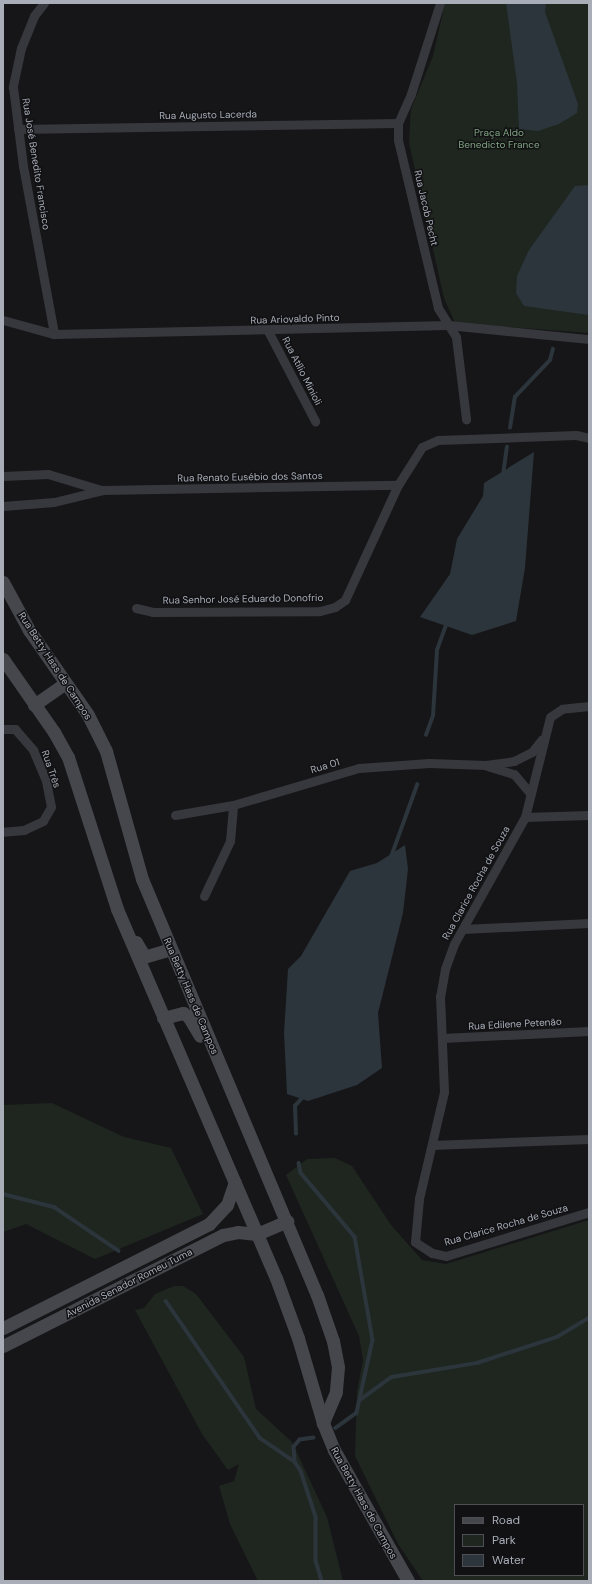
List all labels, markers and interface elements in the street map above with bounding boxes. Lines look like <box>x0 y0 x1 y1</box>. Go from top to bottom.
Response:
street label: Rua José Benedito Francisco <box>20 97 52 231</box>
street label: Rua Augusto Lacerda <box>159 108 257 122</box>
park label: Praça Aldo Benedicto France <box>458 126 540 150</box>
street label: Rua Jacob Pecht <box>411 169 441 247</box>
street label: Rua Ariovaldo Pinto <box>250 311 340 327</box>
street label: Rua Atílio Minioli <box>280 335 324 407</box>
street label: Rua Renato Eusébio dos Santos <box>177 470 323 484</box>
street label: Rua Senhor José Eduardo Donofrio <box>163 592 323 606</box>
street label: Rua Betty Hass de Campos <box>16 610 94 722</box>
street label: Rua Três <box>39 749 63 789</box>
street label: Rua 01 <box>309 756 341 776</box>
street label: Rua Clarice Rocha de Souza <box>440 824 512 942</box>
street label: Rua Betty Hass de Campos <box>161 936 221 1056</box>
street label: Rua Edilene Petenão <box>468 1016 562 1032</box>
street label: Rua Clarice Rocha de Souza <box>443 1202 569 1248</box>
street label: Avenida Senador Romeu Tuma <box>64 1246 194 1320</box>
street label: Rua Betty Hass de Campos <box>328 1445 400 1561</box>
legend <box>454 1504 584 1576</box>
text: Road <box>492 1512 520 1528</box>
text: Park <box>492 1532 516 1548</box>
text: Water <box>492 1552 525 1568</box>

